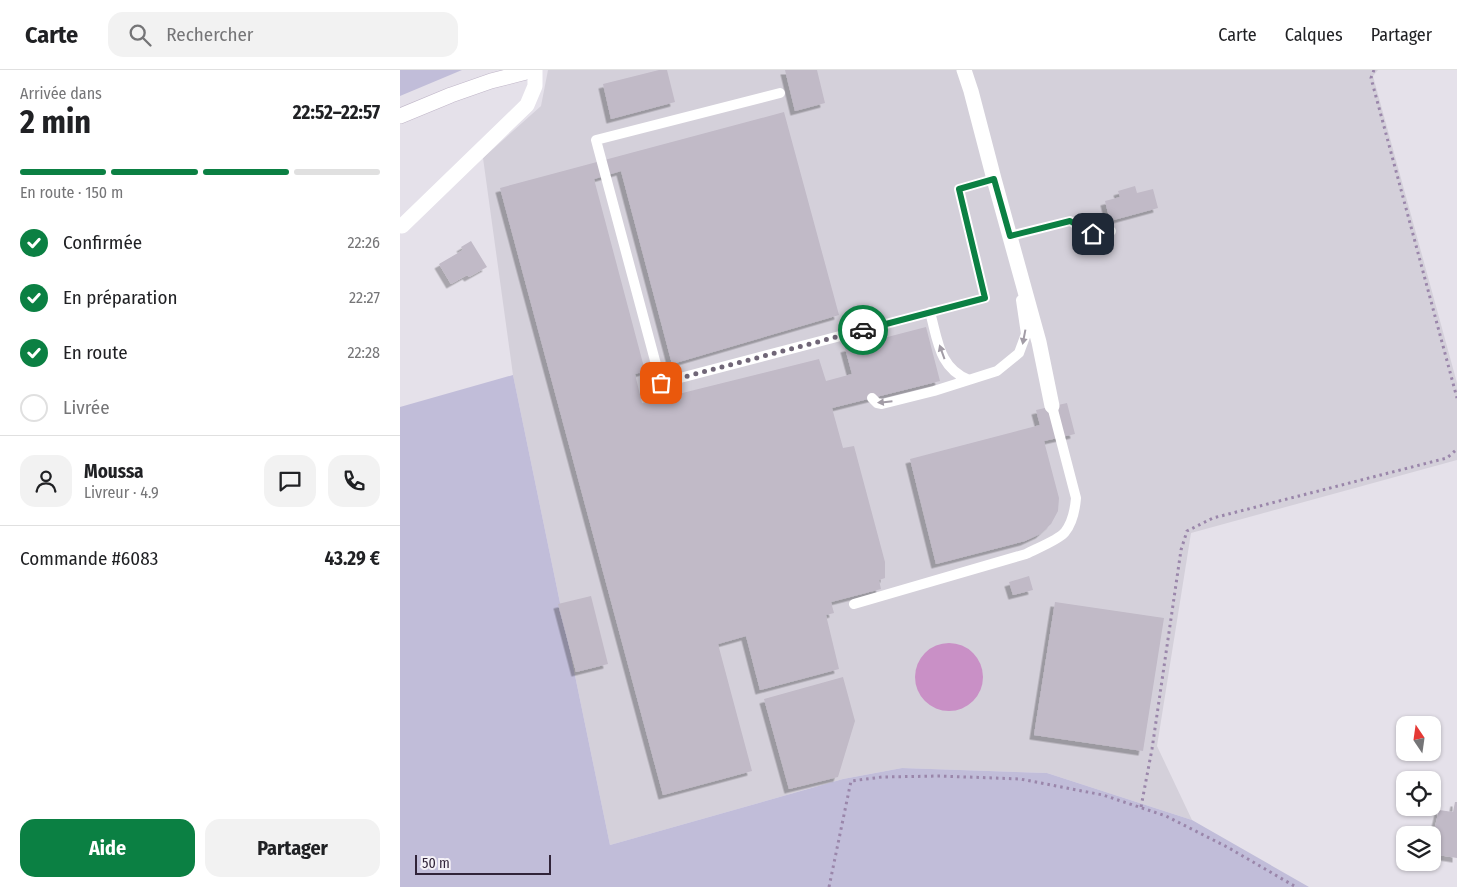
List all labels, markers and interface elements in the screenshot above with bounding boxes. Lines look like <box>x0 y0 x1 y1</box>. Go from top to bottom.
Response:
search box <box>108 12 458 57</box>
text: Carte <box>25 21 78 49</box>
icon: search <box>126 21 154 49</box>
text: Rechercher <box>166 23 253 46</box>
text: Carte <box>1218 24 1257 46</box>
text: Calques <box>1285 24 1343 46</box>
text: Partager <box>1371 24 1432 46</box>
text: Arrivée dans <box>20 84 102 103</box>
text: 22:52–22:57 <box>293 101 380 124</box>
text: 2 min <box>20 103 91 141</box>
text: En route · 150 m <box>20 183 123 202</box>
pin <box>1072 213 1114 255</box>
icon: home <box>1079 220 1107 248</box>
icon: check <box>20 229 48 257</box>
text: Confirmée <box>63 231 142 254</box>
text: 22:26 <box>348 233 380 252</box>
icon: check <box>20 284 48 312</box>
text: En préparation <box>63 286 177 309</box>
text: 22:27 <box>349 288 380 307</box>
courier <box>838 305 888 355</box>
icon: car <box>849 316 877 344</box>
one-way arrow <box>1019 329 1027 345</box>
icon: check <box>20 339 48 367</box>
text: En route <box>63 341 128 364</box>
text: 22:28 <box>347 343 380 362</box>
one-way arrow <box>938 344 946 359</box>
pin <box>640 362 682 404</box>
icon: bag <box>647 369 675 397</box>
text: Livrée <box>63 396 110 419</box>
one-way arrow <box>876 398 892 406</box>
button: person <box>20 455 72 507</box>
button: chat <box>264 455 316 507</box>
button: phone <box>328 455 380 507</box>
text: Moussa <box>84 460 144 483</box>
text: Livreur · 4.9 <box>84 483 159 502</box>
text: Commande #6083 <box>20 547 158 570</box>
text: 43.29 € <box>324 547 380 570</box>
north arrow <box>1396 716 1441 761</box>
map controls <box>1396 716 1441 871</box>
button: locate <box>1396 771 1441 816</box>
button: Aide <box>20 819 195 877</box>
button: Partager <box>205 819 380 877</box>
button: layers <box>1396 826 1441 871</box>
scale bar <box>415 852 551 875</box>
text: 50 m <box>422 855 450 872</box>

